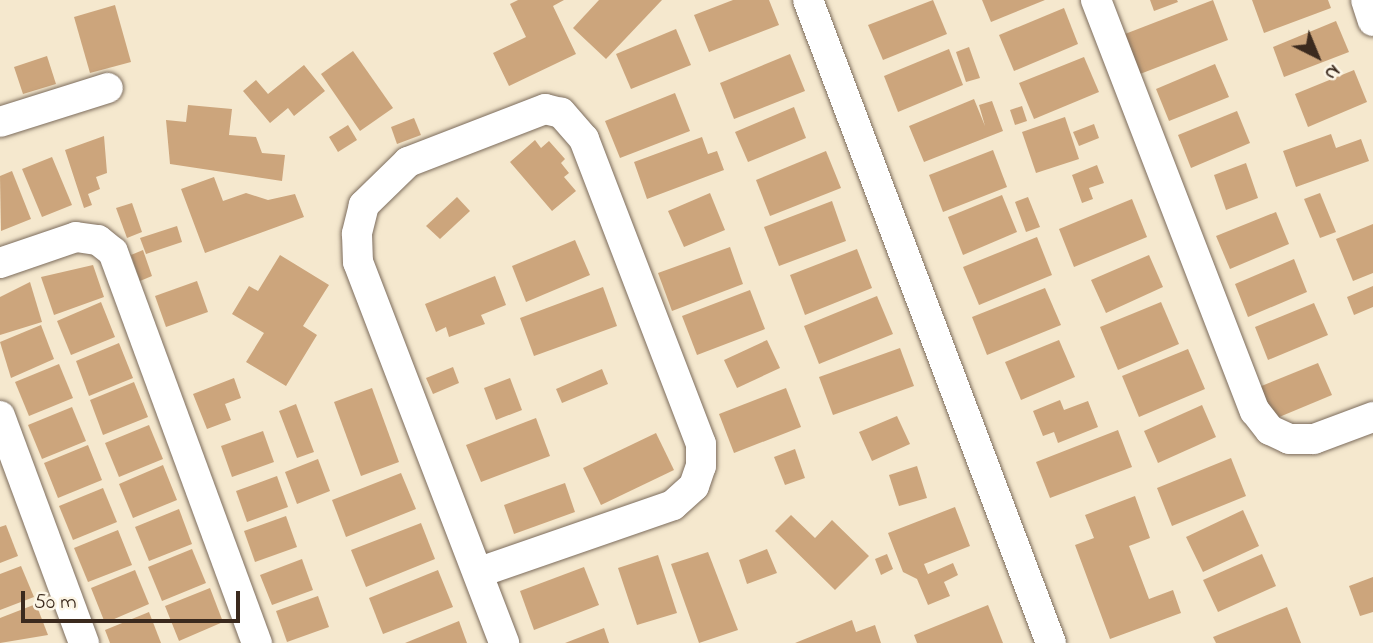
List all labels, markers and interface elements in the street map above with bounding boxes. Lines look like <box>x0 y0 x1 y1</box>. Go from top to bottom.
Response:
north arrow <box>1282 21 1352 91</box>
text: N <box>1318 57 1346 86</box>
scale bar <box>24 576 243 620</box>
text: 50 m <box>34 588 77 618</box>

